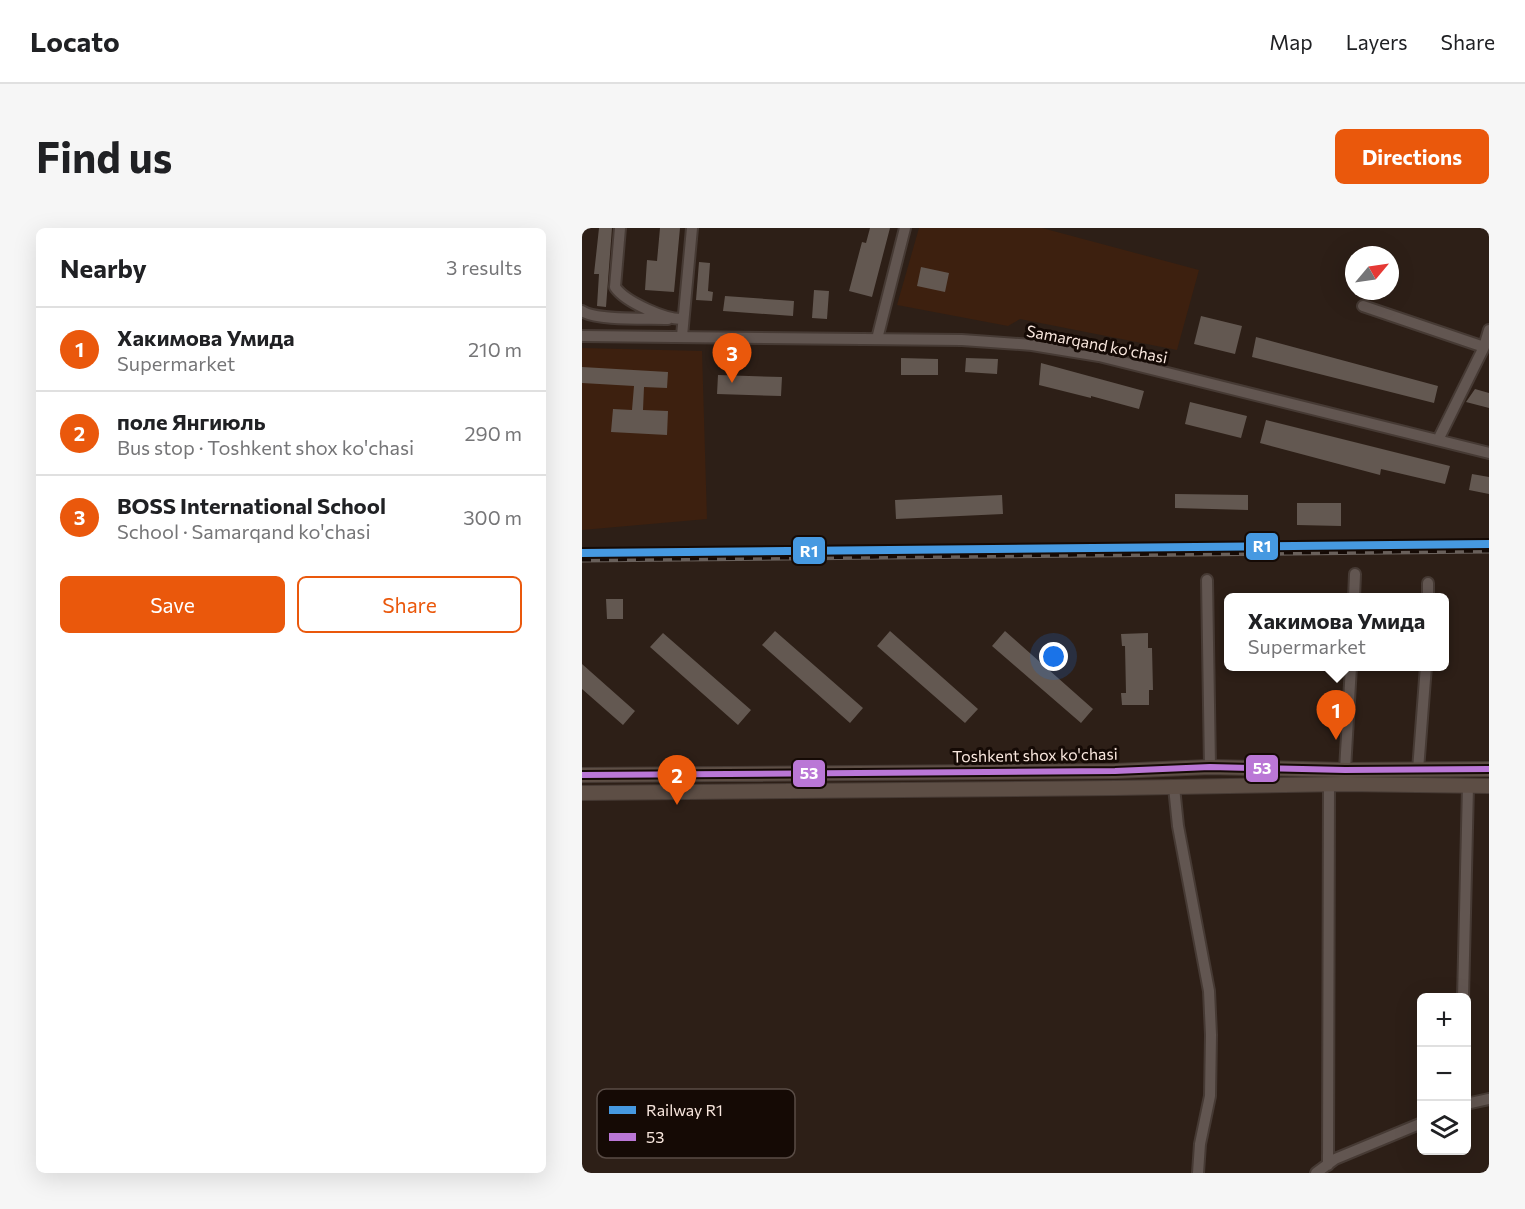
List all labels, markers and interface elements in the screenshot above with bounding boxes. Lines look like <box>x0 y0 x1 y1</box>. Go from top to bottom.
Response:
text: Locato <box>30 24 120 58</box>
text: Map <box>1269 29 1313 54</box>
text: Layers <box>1346 29 1408 54</box>
text: Share <box>1441 29 1495 54</box>
button: Directions <box>1335 129 1489 184</box>
text: Find us <box>36 130 172 182</box>
north arrow <box>1345 246 1399 300</box>
text: Nearby <box>60 252 147 283</box>
text: 3 results <box>446 255 522 279</box>
street label: Samarqand ko'chasi <box>1025 321 1169 367</box>
text: Хакимова Умида <box>117 324 294 351</box>
pin: 3 <box>712 334 752 383</box>
text: 1 <box>75 337 84 361</box>
text: 210 m <box>468 337 522 361</box>
text: Supermarket <box>117 351 235 375</box>
text: поле Янгиюль <box>117 408 265 435</box>
text: 2 <box>74 421 85 445</box>
text: 290 m <box>464 421 522 445</box>
text: Bus stop · Toshkent shox ko'chasi <box>117 435 414 459</box>
text: BOSS International School <box>117 492 386 519</box>
text: 3 <box>74 505 85 529</box>
text: 300 m <box>463 505 522 529</box>
text: School · Samarqand ko'chasi <box>117 519 371 543</box>
line badge: R1 <box>1245 532 1279 561</box>
line badge: R1 <box>792 536 826 565</box>
text: R1 <box>1253 536 1271 555</box>
text: R1 <box>800 541 818 560</box>
button: Save <box>60 576 285 633</box>
button: Share <box>297 576 522 633</box>
popup <box>1224 593 1449 671</box>
text: Хакимова Умида <box>1248 607 1425 634</box>
text: Supermarket <box>1248 634 1366 658</box>
your location <box>1039 642 1068 671</box>
pin: 1 <box>1316 690 1356 740</box>
street label: Toshkent shox ko'chasi <box>952 744 1118 765</box>
line badge: 53 <box>1245 754 1279 783</box>
pin: 2 <box>658 756 697 805</box>
text: 53 <box>1253 758 1271 777</box>
line badge: 53 <box>792 759 826 788</box>
text: 53 <box>800 763 818 782</box>
map controls <box>1417 993 1471 1155</box>
button: + <box>1417 993 1471 1047</box>
button: − <box>1417 1047 1471 1101</box>
legend <box>597 1089 795 1158</box>
text: Railway R1 <box>646 1100 723 1119</box>
button: layers <box>1417 1101 1471 1155</box>
text: 53 <box>646 1127 664 1146</box>

